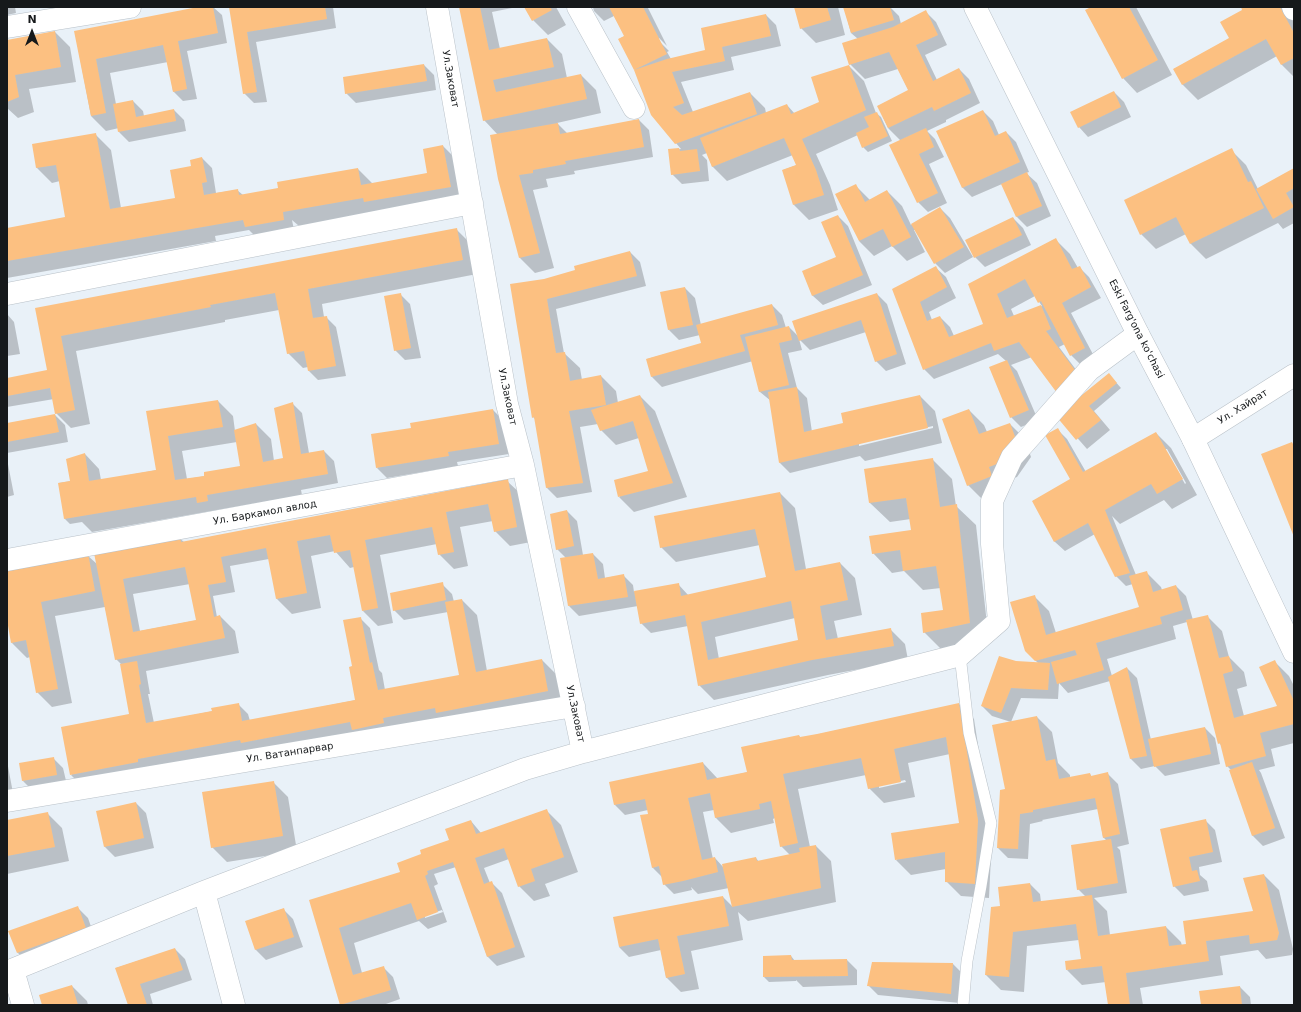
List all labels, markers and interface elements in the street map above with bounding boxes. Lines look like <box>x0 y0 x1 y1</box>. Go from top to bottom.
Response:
north arrow <box>12 12 52 52</box>
text: N <box>27 13 37 26</box>
street label: Ул.Заковат <box>439 49 461 109</box>
street label: Eski Farg'ona ko'chasi <box>1106 278 1166 380</box>
street label: Ул.Заковат <box>495 367 519 427</box>
street label: Ул. Хайрат <box>1216 387 1270 427</box>
street label: Ул. Баркамол авлод <box>212 498 318 528</box>
street label: Ул.Заковат <box>563 684 587 744</box>
street label: Ул. Ватанпарвар <box>246 740 334 766</box>

